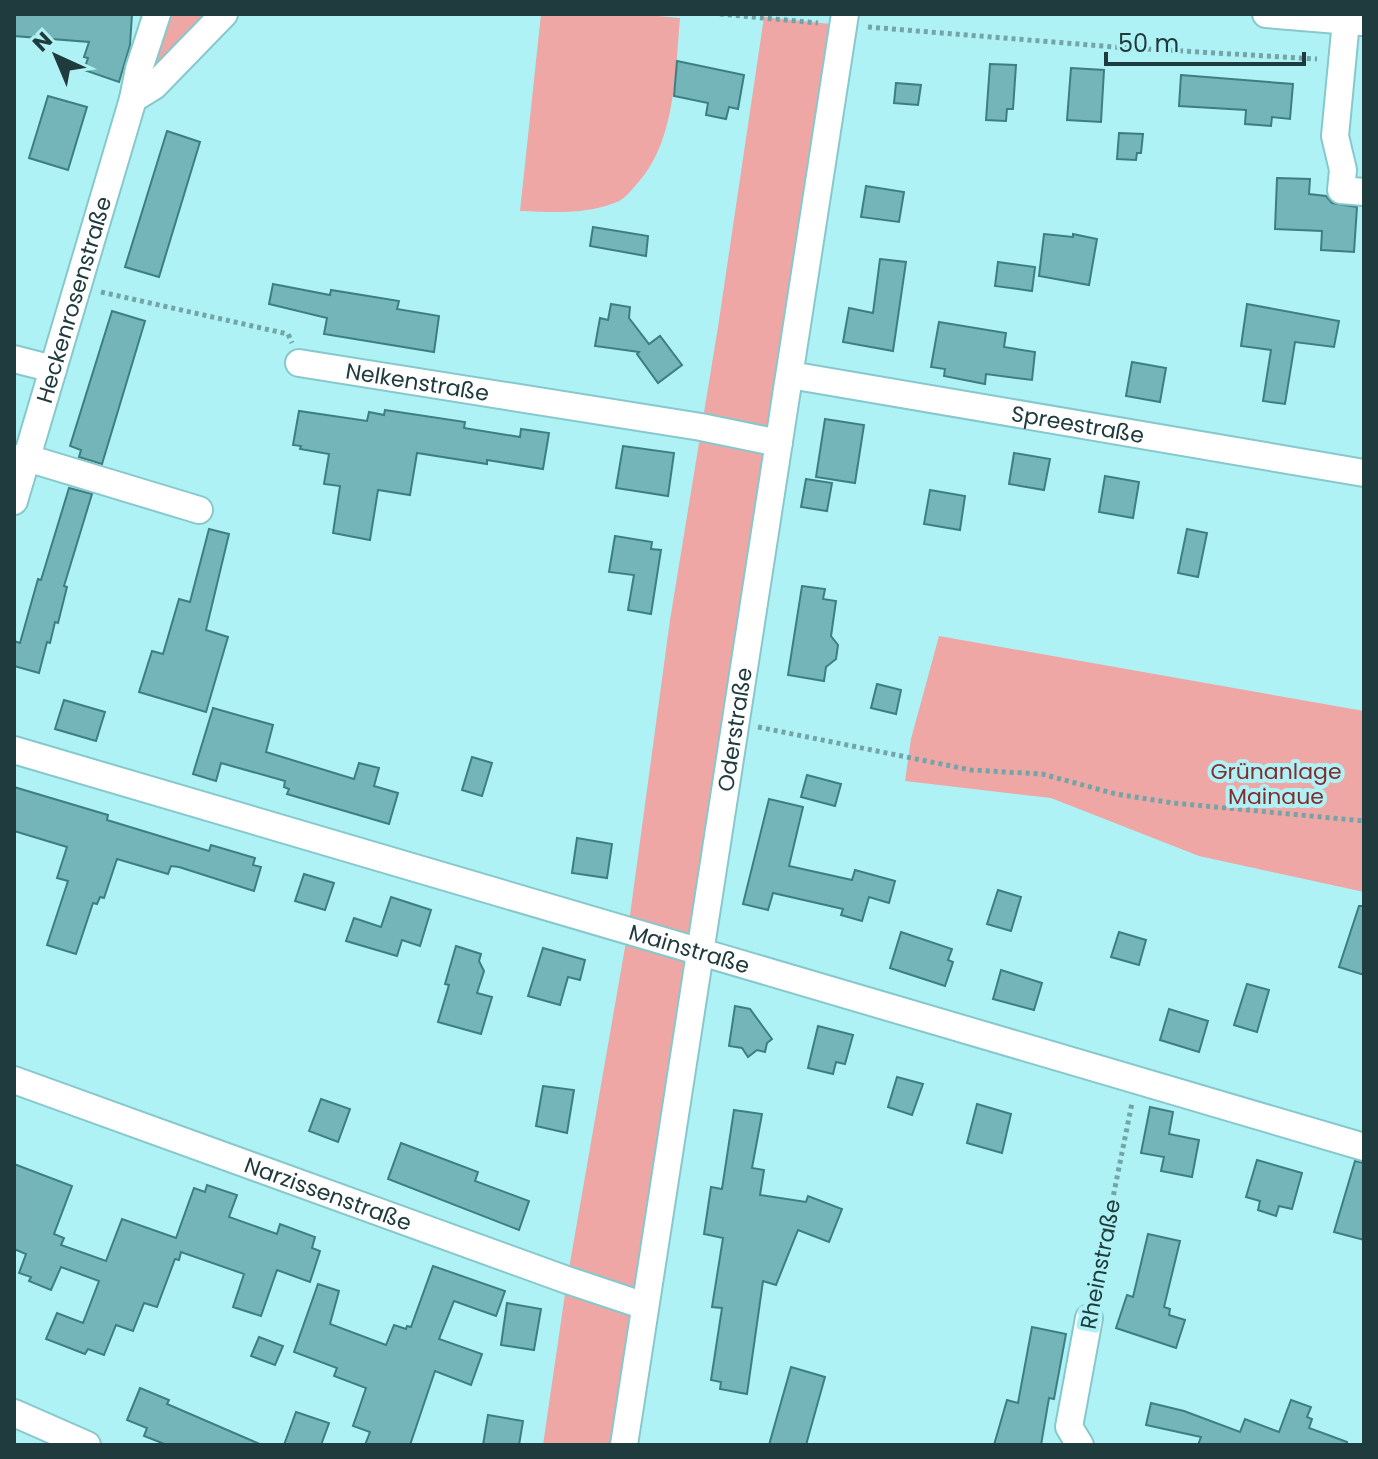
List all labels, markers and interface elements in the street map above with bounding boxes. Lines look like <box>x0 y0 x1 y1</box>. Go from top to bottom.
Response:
north arrow <box>16 16 96 96</box>
scale bar <box>1106 16 1304 66</box>
text: N <box>26 25 59 59</box>
text: 50 m <box>1118 27 1179 60</box>
street label: Heckenrosenstraße <box>29 193 119 407</box>
street label: Nelkenstraße <box>343 356 491 409</box>
street label: Spreestraße <box>1009 398 1147 451</box>
street label: Oderstraße <box>710 665 760 794</box>
park label: Grünanlage Mainaue <box>1210 756 1342 812</box>
street label: Mainstraße <box>625 917 753 982</box>
street label: Narzissenstraße <box>240 1150 416 1239</box>
street label: Rheinstraße <box>1073 1196 1128 1332</box>

